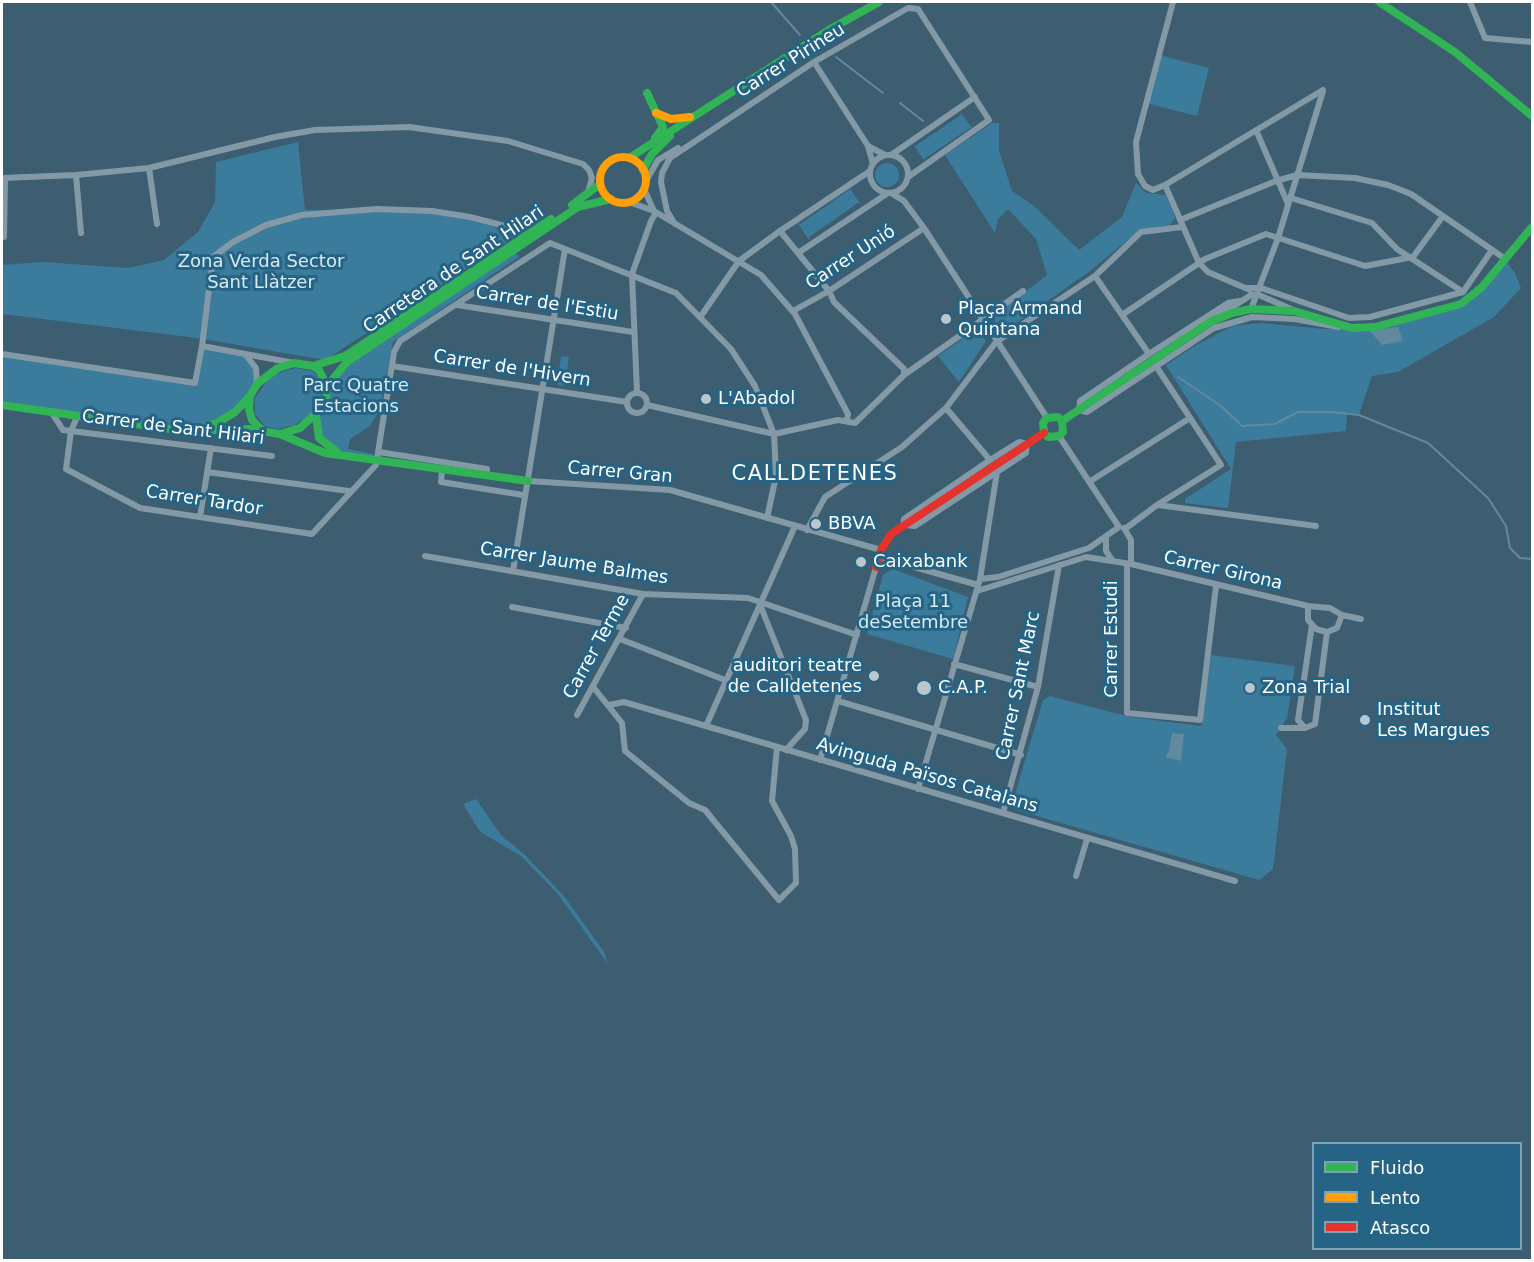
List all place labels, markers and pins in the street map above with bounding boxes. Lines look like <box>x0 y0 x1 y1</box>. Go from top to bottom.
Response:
place label: Plaça Armand Quintana <box>958 298 1082 340</box>
marker: Plaça Armand Quintana <box>939 312 953 326</box>
place label: L'Abadol <box>718 388 795 410</box>
marker: L'Abadol <box>699 392 713 406</box>
place label: BBVA <box>828 513 876 535</box>
marker: BBVA <box>809 517 823 531</box>
place label: Caixabank <box>873 551 968 573</box>
marker: Caixabank <box>854 555 868 569</box>
place label: auditori teatre de Calldetenes <box>728 655 862 698</box>
marker: auditori teatre de Calldetenes <box>867 669 881 683</box>
place label: C.A.P. <box>938 677 988 699</box>
place label: Zona Trial <box>1262 677 1350 699</box>
marker: C.A.P. <box>915 679 933 697</box>
marker: Zona Trial <box>1243 681 1257 695</box>
place label: Institut Les Margues <box>1377 699 1490 742</box>
marker: Institut Les Margues <box>1358 713 1372 727</box>

